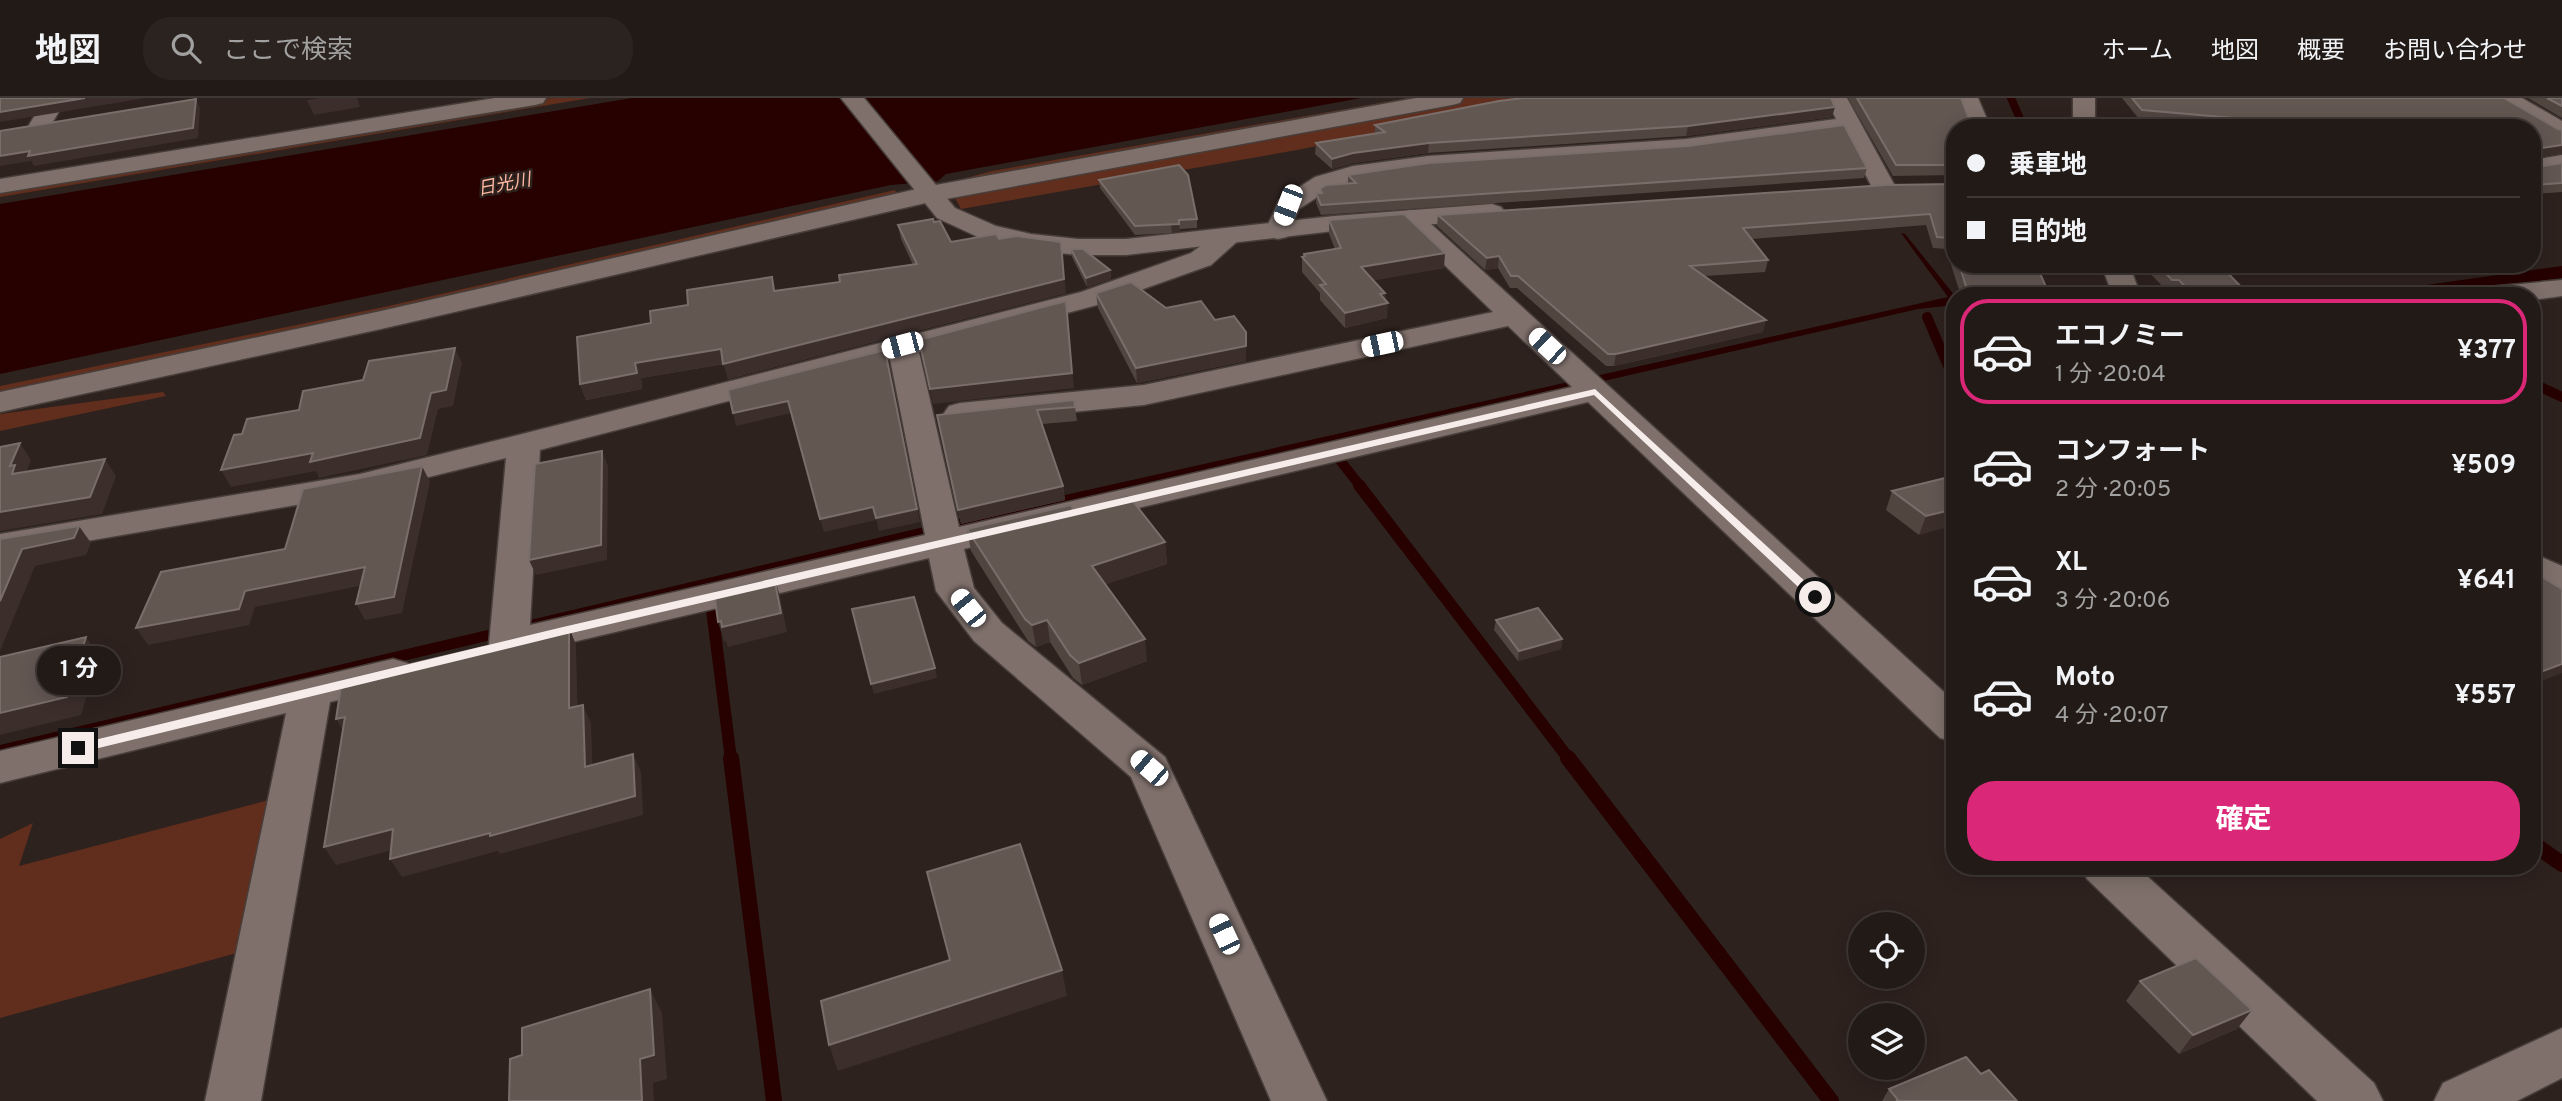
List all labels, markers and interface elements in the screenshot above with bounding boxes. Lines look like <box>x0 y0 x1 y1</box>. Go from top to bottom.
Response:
search box <box>143 17 633 80</box>
icon: search <box>167 29 205 67</box>
text: 地図 <box>35 32 101 74</box>
text: ここで検索 <box>223 35 353 68</box>
text: ホーム <box>2102 37 2173 67</box>
text: 地図 <box>2211 37 2259 67</box>
text: 概要 <box>2297 37 2345 67</box>
text: お問い合わせ <box>2383 37 2527 67</box>
text: 乗車地 <box>2009 150 2087 183</box>
water label: 日光川 <box>476 169 535 202</box>
car <box>1271 182 1306 228</box>
text: 目的地 <box>2009 217 2087 250</box>
icon: car <box>1971 320 2034 383</box>
text: エコノミー <box>2055 321 2185 354</box>
car <box>1525 324 1570 368</box>
car <box>879 329 926 361</box>
car <box>1360 329 1405 359</box>
text: ¥377 <box>2457 335 2516 368</box>
text: 1 分 · 20:04 <box>2055 361 2166 390</box>
icon: car <box>1971 435 2034 498</box>
text: コンフォート <box>2055 436 2210 469</box>
text: ¥509 <box>2451 450 2516 483</box>
text: 2 分 · 20:05 <box>2055 476 2171 505</box>
text: XL <box>2055 547 2087 580</box>
icon: car <box>1971 550 2034 613</box>
text: ¥641 <box>2457 565 2516 598</box>
route start <box>1799 581 1831 613</box>
car <box>947 585 990 631</box>
text: 3 分 · 20:06 <box>2055 587 2171 616</box>
callout: 1 分 <box>36 646 120 696</box>
text: 1 分 <box>60 656 98 685</box>
text: Moto <box>2055 662 2115 695</box>
icon: car <box>1971 665 2034 728</box>
text: ¥557 <box>2454 680 2516 713</box>
text: 4 分 · 20:07 <box>2055 702 2169 731</box>
route end <box>62 732 94 764</box>
car <box>1127 746 1172 790</box>
button: 確定 <box>1967 781 2520 861</box>
car <box>1206 911 1243 957</box>
map controls <box>1848 912 1925 1080</box>
button: locate <box>1848 912 1925 989</box>
button: layers <box>1848 1003 1925 1080</box>

